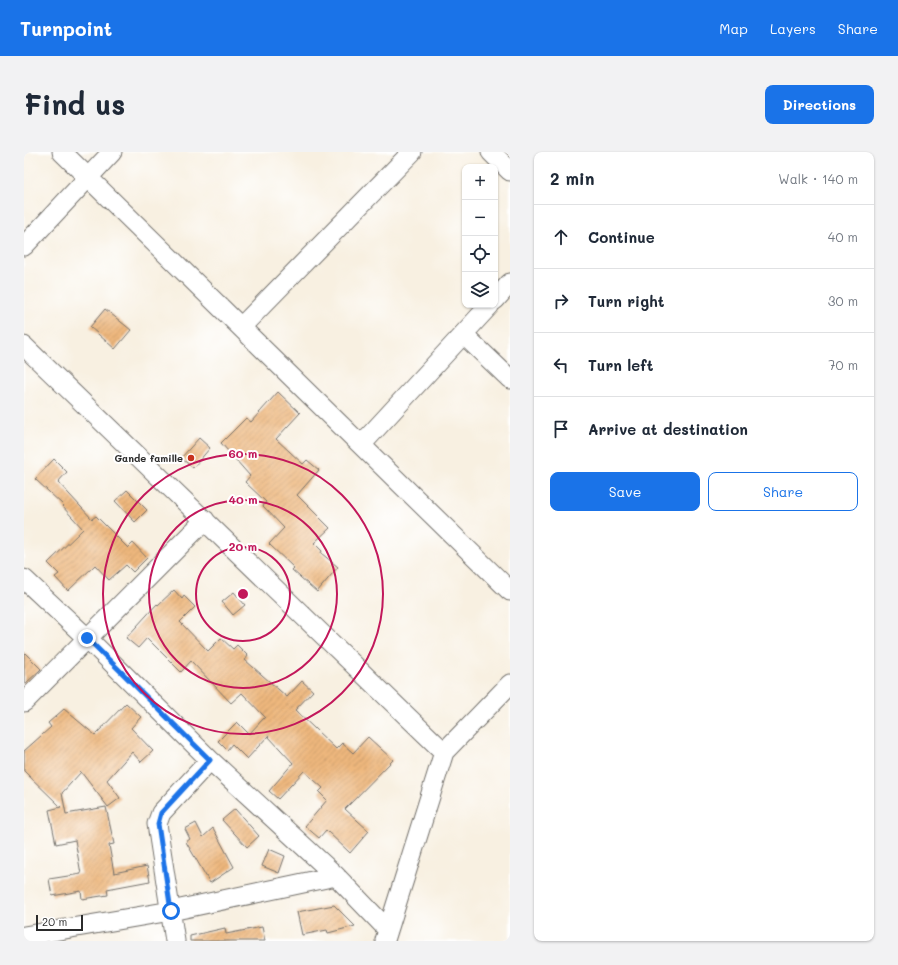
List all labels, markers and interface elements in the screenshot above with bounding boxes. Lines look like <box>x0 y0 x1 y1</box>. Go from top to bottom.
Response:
text: Turnpoint <box>20 16 112 41</box>
text: Map <box>719 19 748 38</box>
text: Layers <box>770 19 816 38</box>
text: Share <box>838 19 878 38</box>
button: Directions <box>765 85 874 124</box>
text: Find us <box>24 86 125 122</box>
map controls <box>462 164 498 308</box>
button: + <box>462 164 498 200</box>
text: 2 min <box>550 167 595 189</box>
text: Walk · 140 m <box>778 170 858 187</box>
button: − <box>462 200 498 236</box>
icon: ahead <box>550 226 572 248</box>
text: Continue <box>588 227 655 247</box>
text: 40 m <box>828 228 858 245</box>
button: locate <box>462 236 498 272</box>
button: layers <box>462 272 498 308</box>
icon: right <box>550 290 572 312</box>
text: Turn right <box>588 291 665 311</box>
text: 30 m <box>828 292 858 309</box>
icon: left <box>550 354 572 376</box>
text: Turn left <box>588 355 653 375</box>
text: 70 m <box>828 356 858 373</box>
icon: arrive <box>550 418 572 440</box>
text: Arrive at destination <box>588 419 748 439</box>
text: 60 m <box>229 445 257 461</box>
place label: Gande famille <box>114 451 183 465</box>
marker: Gande famille <box>186 453 196 463</box>
button: Save <box>550 472 700 511</box>
button: Share <box>708 472 858 511</box>
text: 40 m <box>228 491 258 507</box>
text: 20 m <box>229 538 257 554</box>
centre of rings <box>236 587 250 601</box>
route end <box>78 629 96 647</box>
route start <box>162 902 180 920</box>
scale bar <box>36 913 83 932</box>
text: 20 m <box>42 914 67 929</box>

